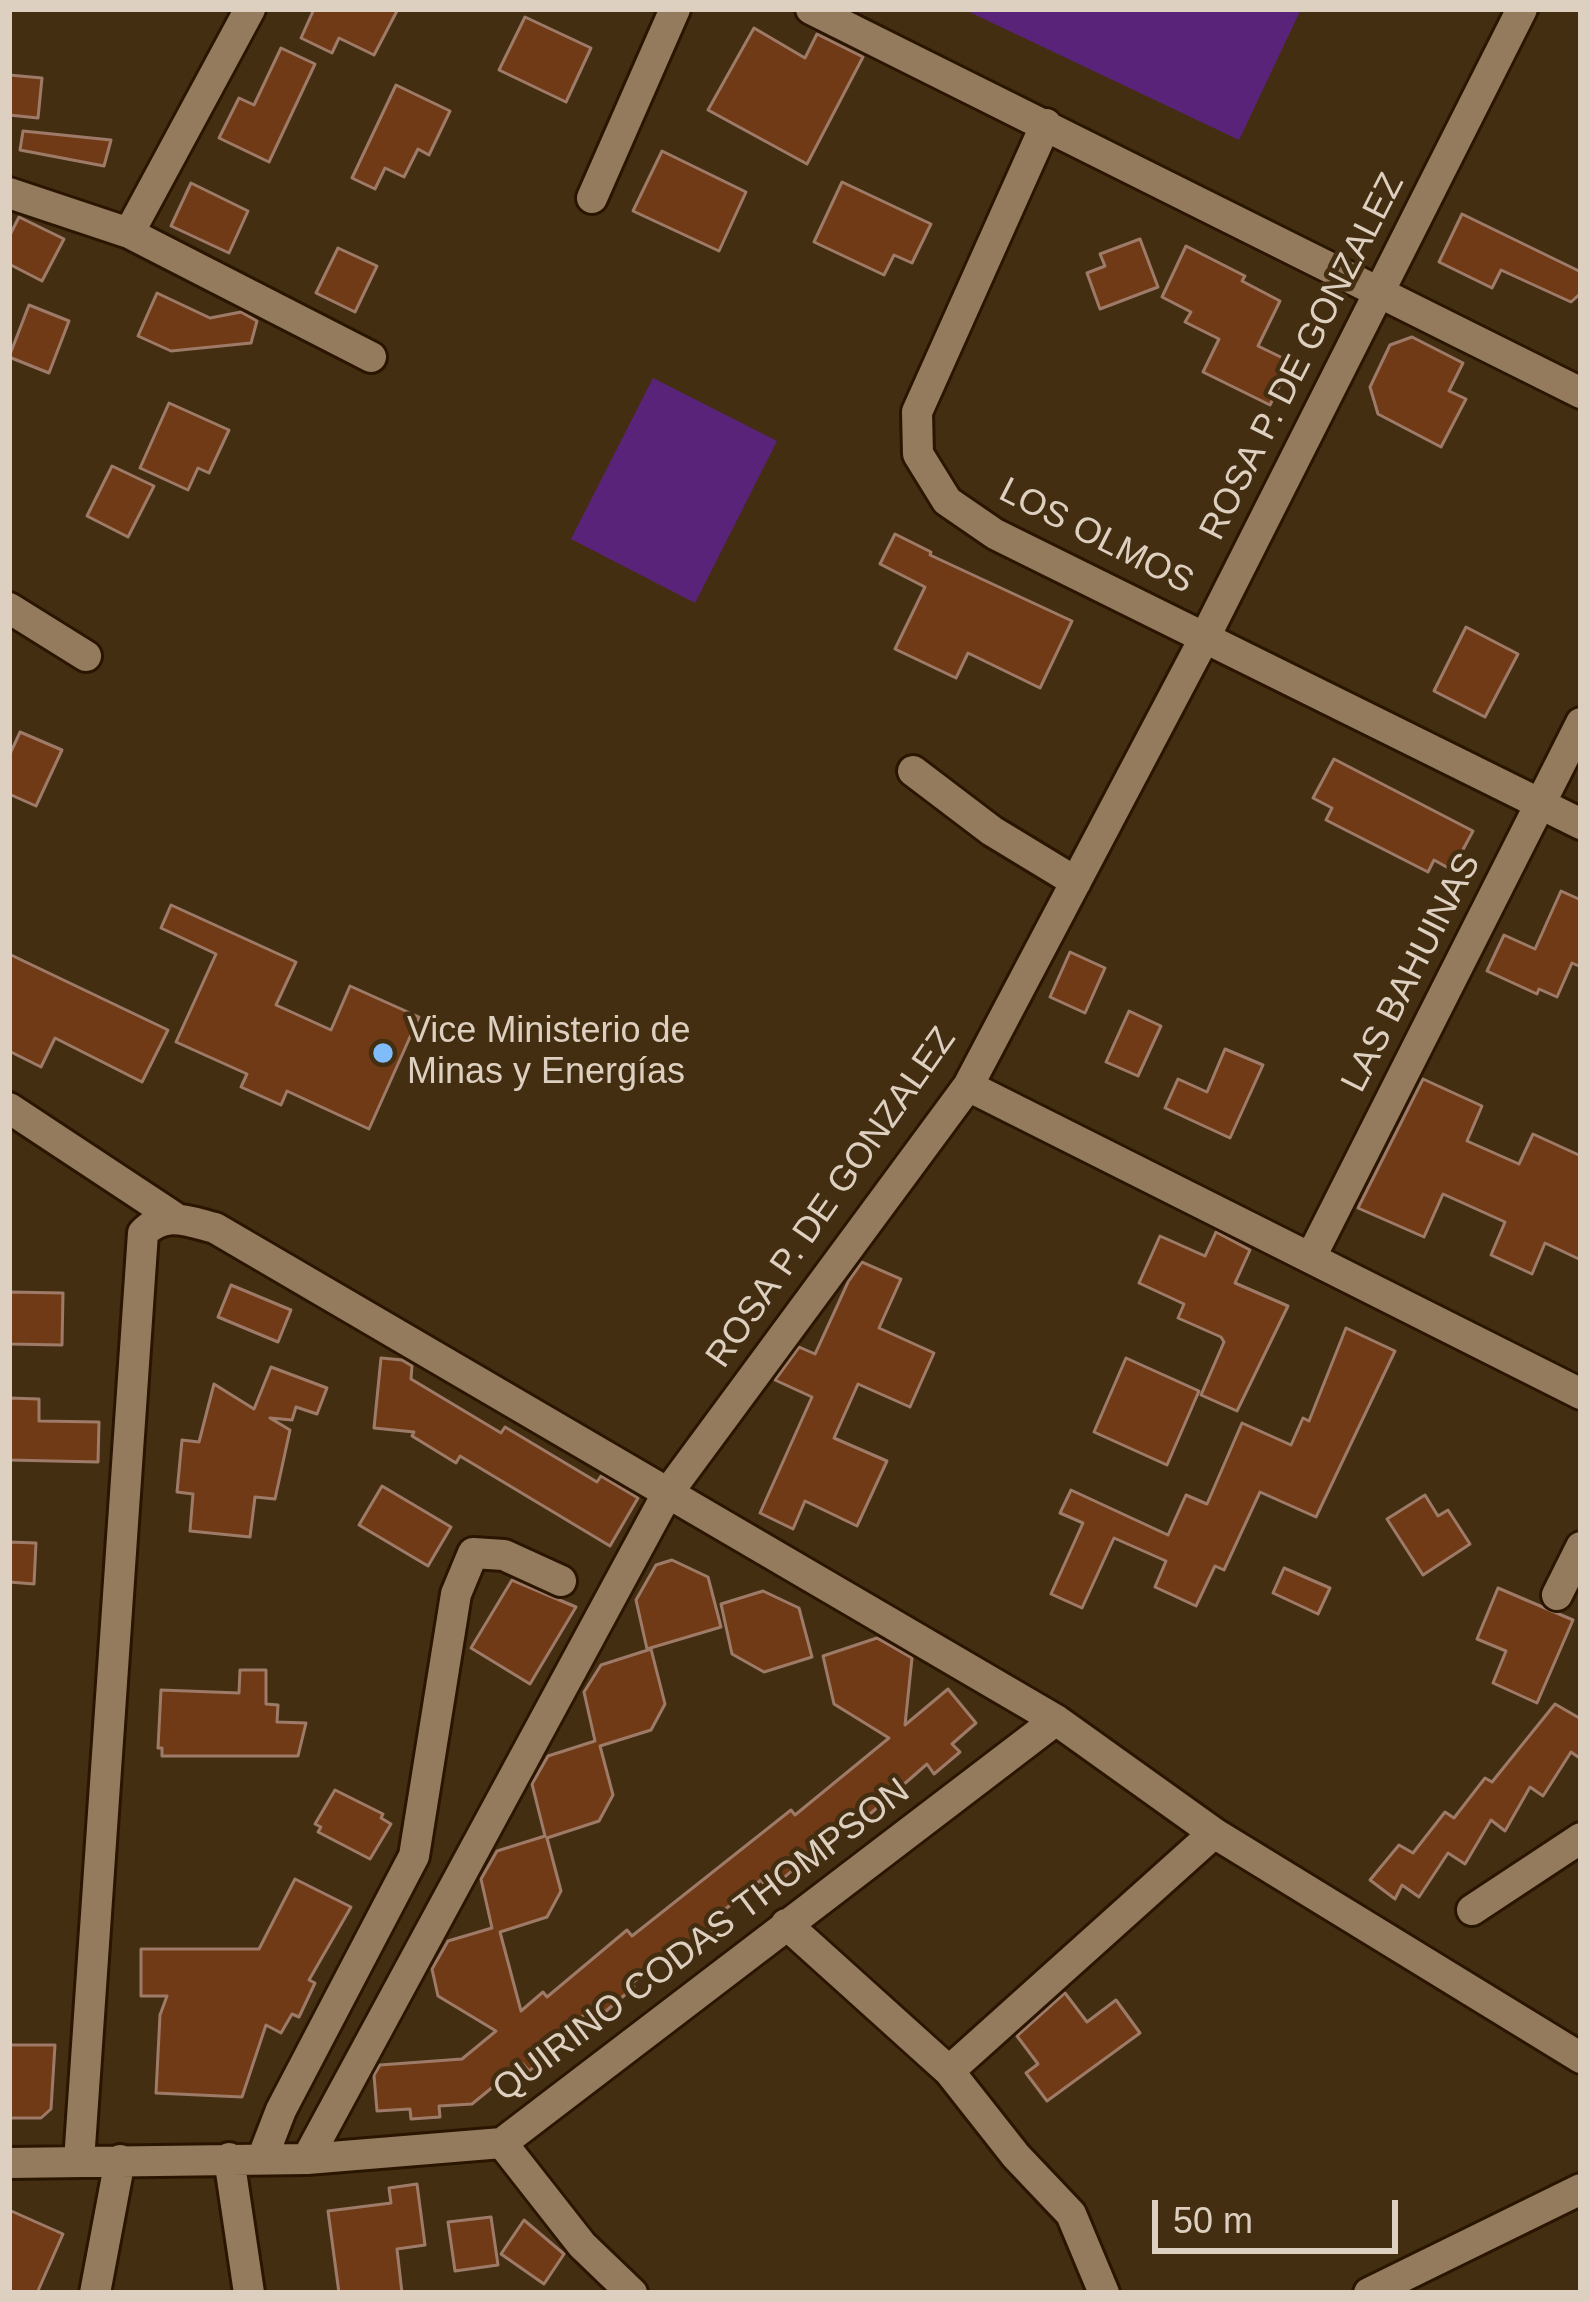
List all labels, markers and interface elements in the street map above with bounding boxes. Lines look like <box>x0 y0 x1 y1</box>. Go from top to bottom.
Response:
street label: ROSA P. DE GONZALEZ <box>1192 167 1414 547</box>
street label: LOS OLMOS <box>992 470 1200 604</box>
street label: LAS BAHUINAS <box>1333 846 1491 1100</box>
place label: Vice Ministerio de Minas y Energías <box>407 1010 690 1095</box>
street label: ROSA P. DE GONZALEZ <box>698 1020 966 1376</box>
marker: Vice Ministerio de Minas y Energías <box>370 1040 396 1066</box>
street label: QUIRINO CODAS THOMPSON <box>485 1770 919 2112</box>
scale bar <box>1158 2176 1404 2250</box>
text: 50 m <box>1173 2200 1253 2241</box>

